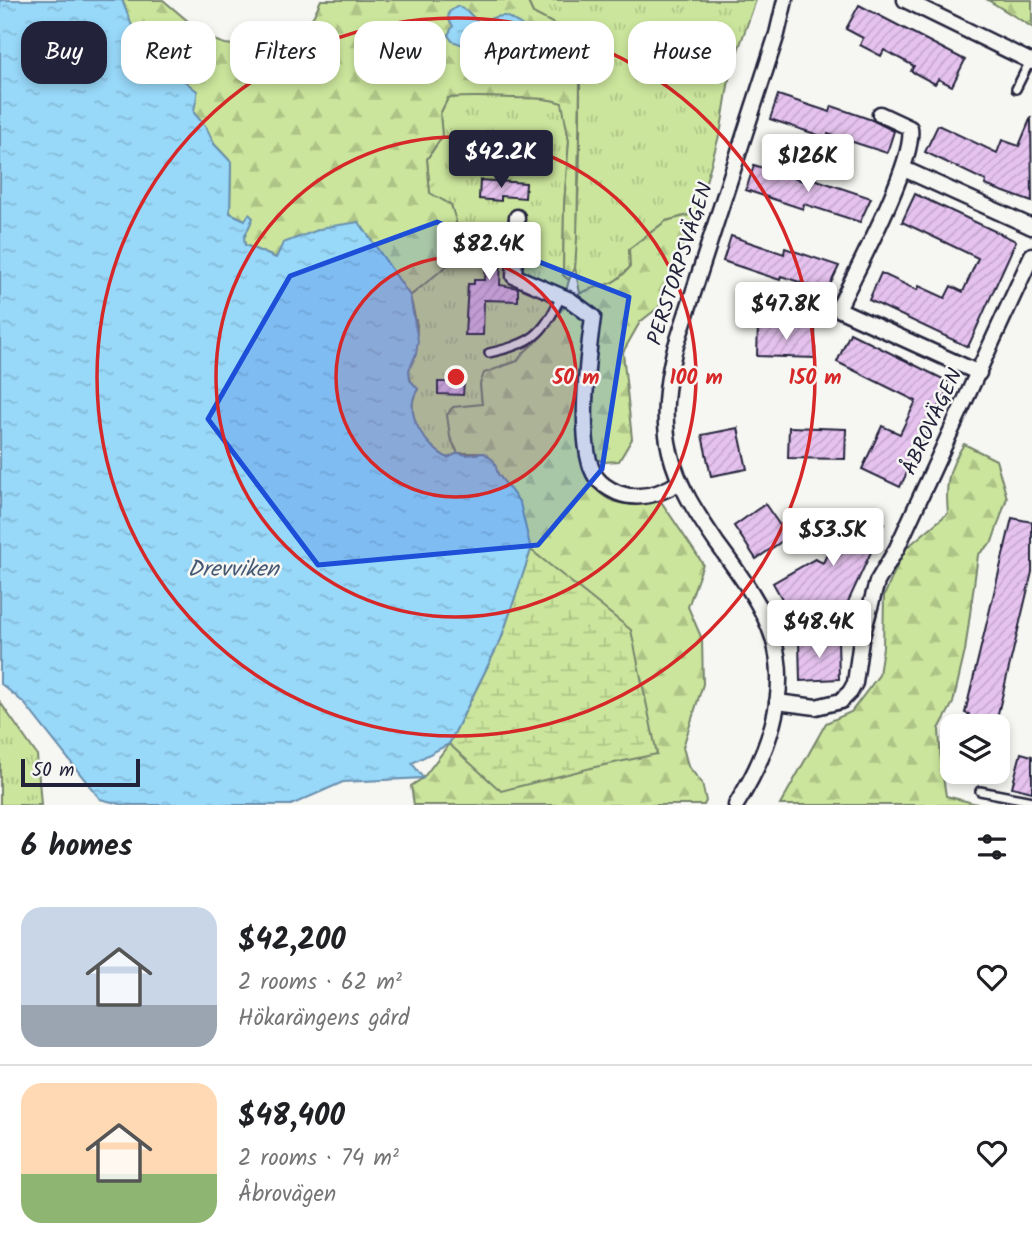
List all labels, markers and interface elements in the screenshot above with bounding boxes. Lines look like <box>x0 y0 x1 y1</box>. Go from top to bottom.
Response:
chip: Buy <box>21 21 107 84</box>
chip: Rent <box>121 21 216 84</box>
chip: Filters <box>230 21 340 84</box>
chip: New <box>354 21 446 84</box>
chip: Apartment <box>460 21 614 84</box>
chip: House <box>628 21 736 84</box>
pin: $42.2K <box>444 130 558 190</box>
pin: $126K <box>759 134 857 194</box>
text: $42.2K <box>465 135 537 171</box>
text: $126K <box>778 139 838 175</box>
street label: PERSTORPSVÄGEN <box>639 178 723 350</box>
pin: $82.4K <box>432 222 546 282</box>
text: $82.4K <box>453 227 525 263</box>
pin: $47.8K <box>729 282 843 342</box>
text: $47.8K <box>751 287 821 323</box>
text: 50 m <box>552 362 599 395</box>
text: 100 m <box>669 362 723 395</box>
text: 150 m <box>788 362 842 395</box>
street label: ÅBROVÄGEN <box>894 363 972 481</box>
centre of rings <box>444 365 468 389</box>
pin: $53.5K <box>776 508 890 568</box>
text: $53.5K <box>799 513 867 549</box>
water label: Drevviken <box>187 552 280 588</box>
pin: $48.4K <box>762 600 876 660</box>
text: $48.4K <box>783 605 855 641</box>
map controls <box>940 714 1010 784</box>
button: layers <box>940 714 1010 784</box>
scale bar <box>21 756 140 788</box>
text: 50 m <box>32 756 74 786</box>
text: 6 homes <box>21 823 133 871</box>
icon: filters <box>973 828 1011 866</box>
text: $42,200 <box>238 917 346 965</box>
icon: home <box>77 935 161 1019</box>
icon: heart <box>973 958 1011 996</box>
text: 2 rooms · 62 m² <box>238 965 402 1001</box>
text: Hökarängens gård <box>238 1001 410 1037</box>
text: $48,400 <box>238 1093 345 1141</box>
icon: home <box>77 1111 161 1195</box>
icon: heart <box>973 1134 1011 1172</box>
text: 2 rooms · 74 m² <box>238 1141 399 1177</box>
text: Åbrovägen <box>238 1177 336 1213</box>

